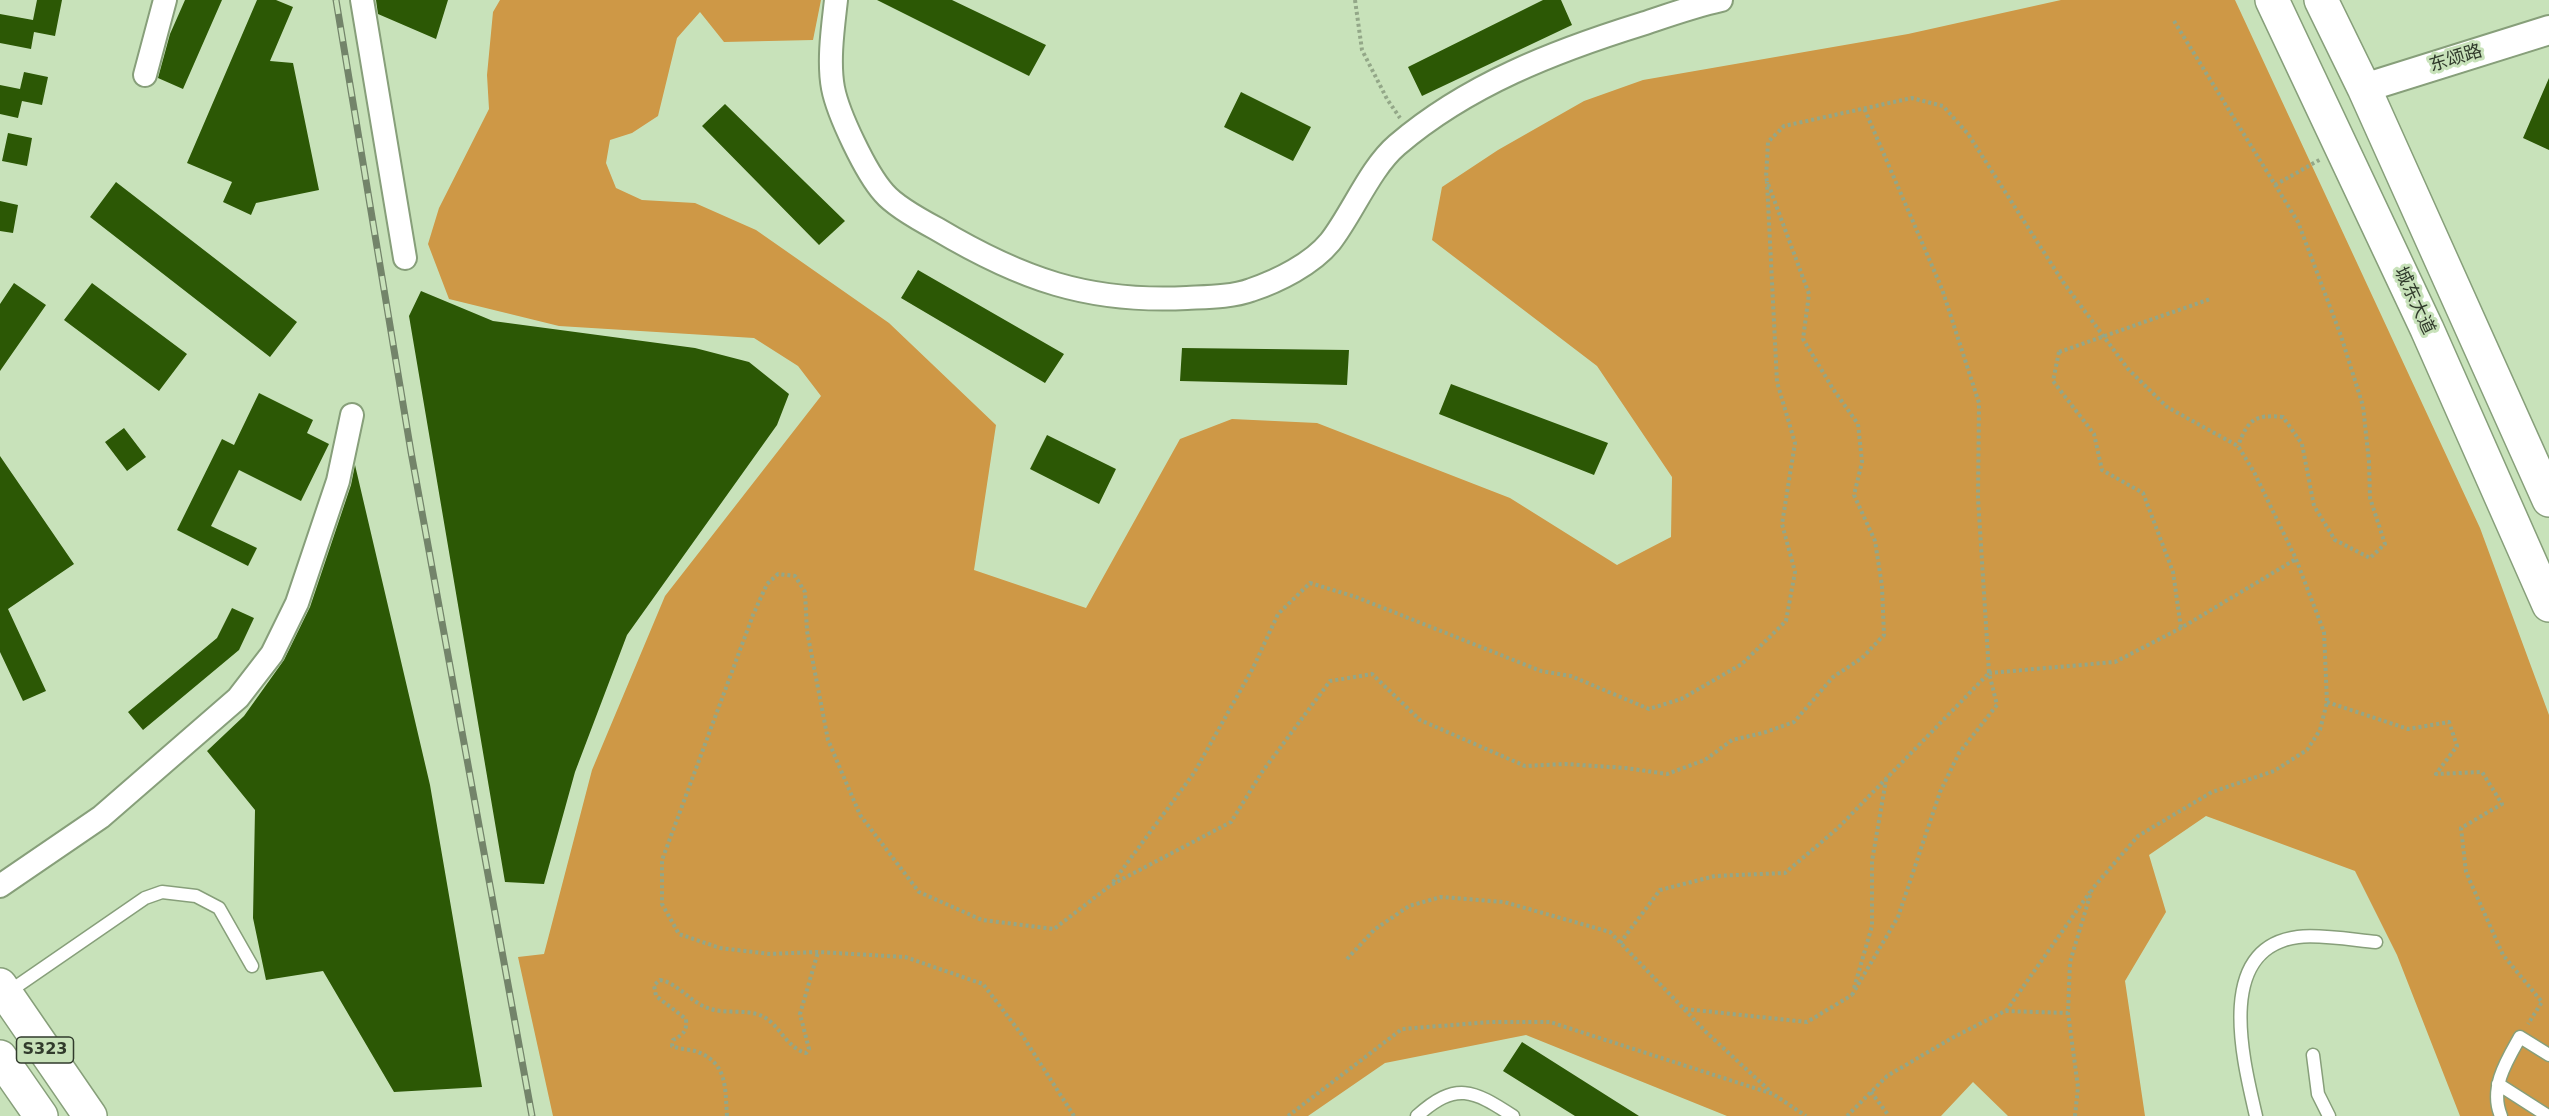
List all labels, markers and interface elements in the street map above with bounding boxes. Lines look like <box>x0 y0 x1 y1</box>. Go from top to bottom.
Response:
street label: 东颂路 <box>2427 41 2485 77</box>
street label: 城东大道 <box>2389 264 2439 338</box>
road number: S323 <box>16 1037 74 1063</box>

